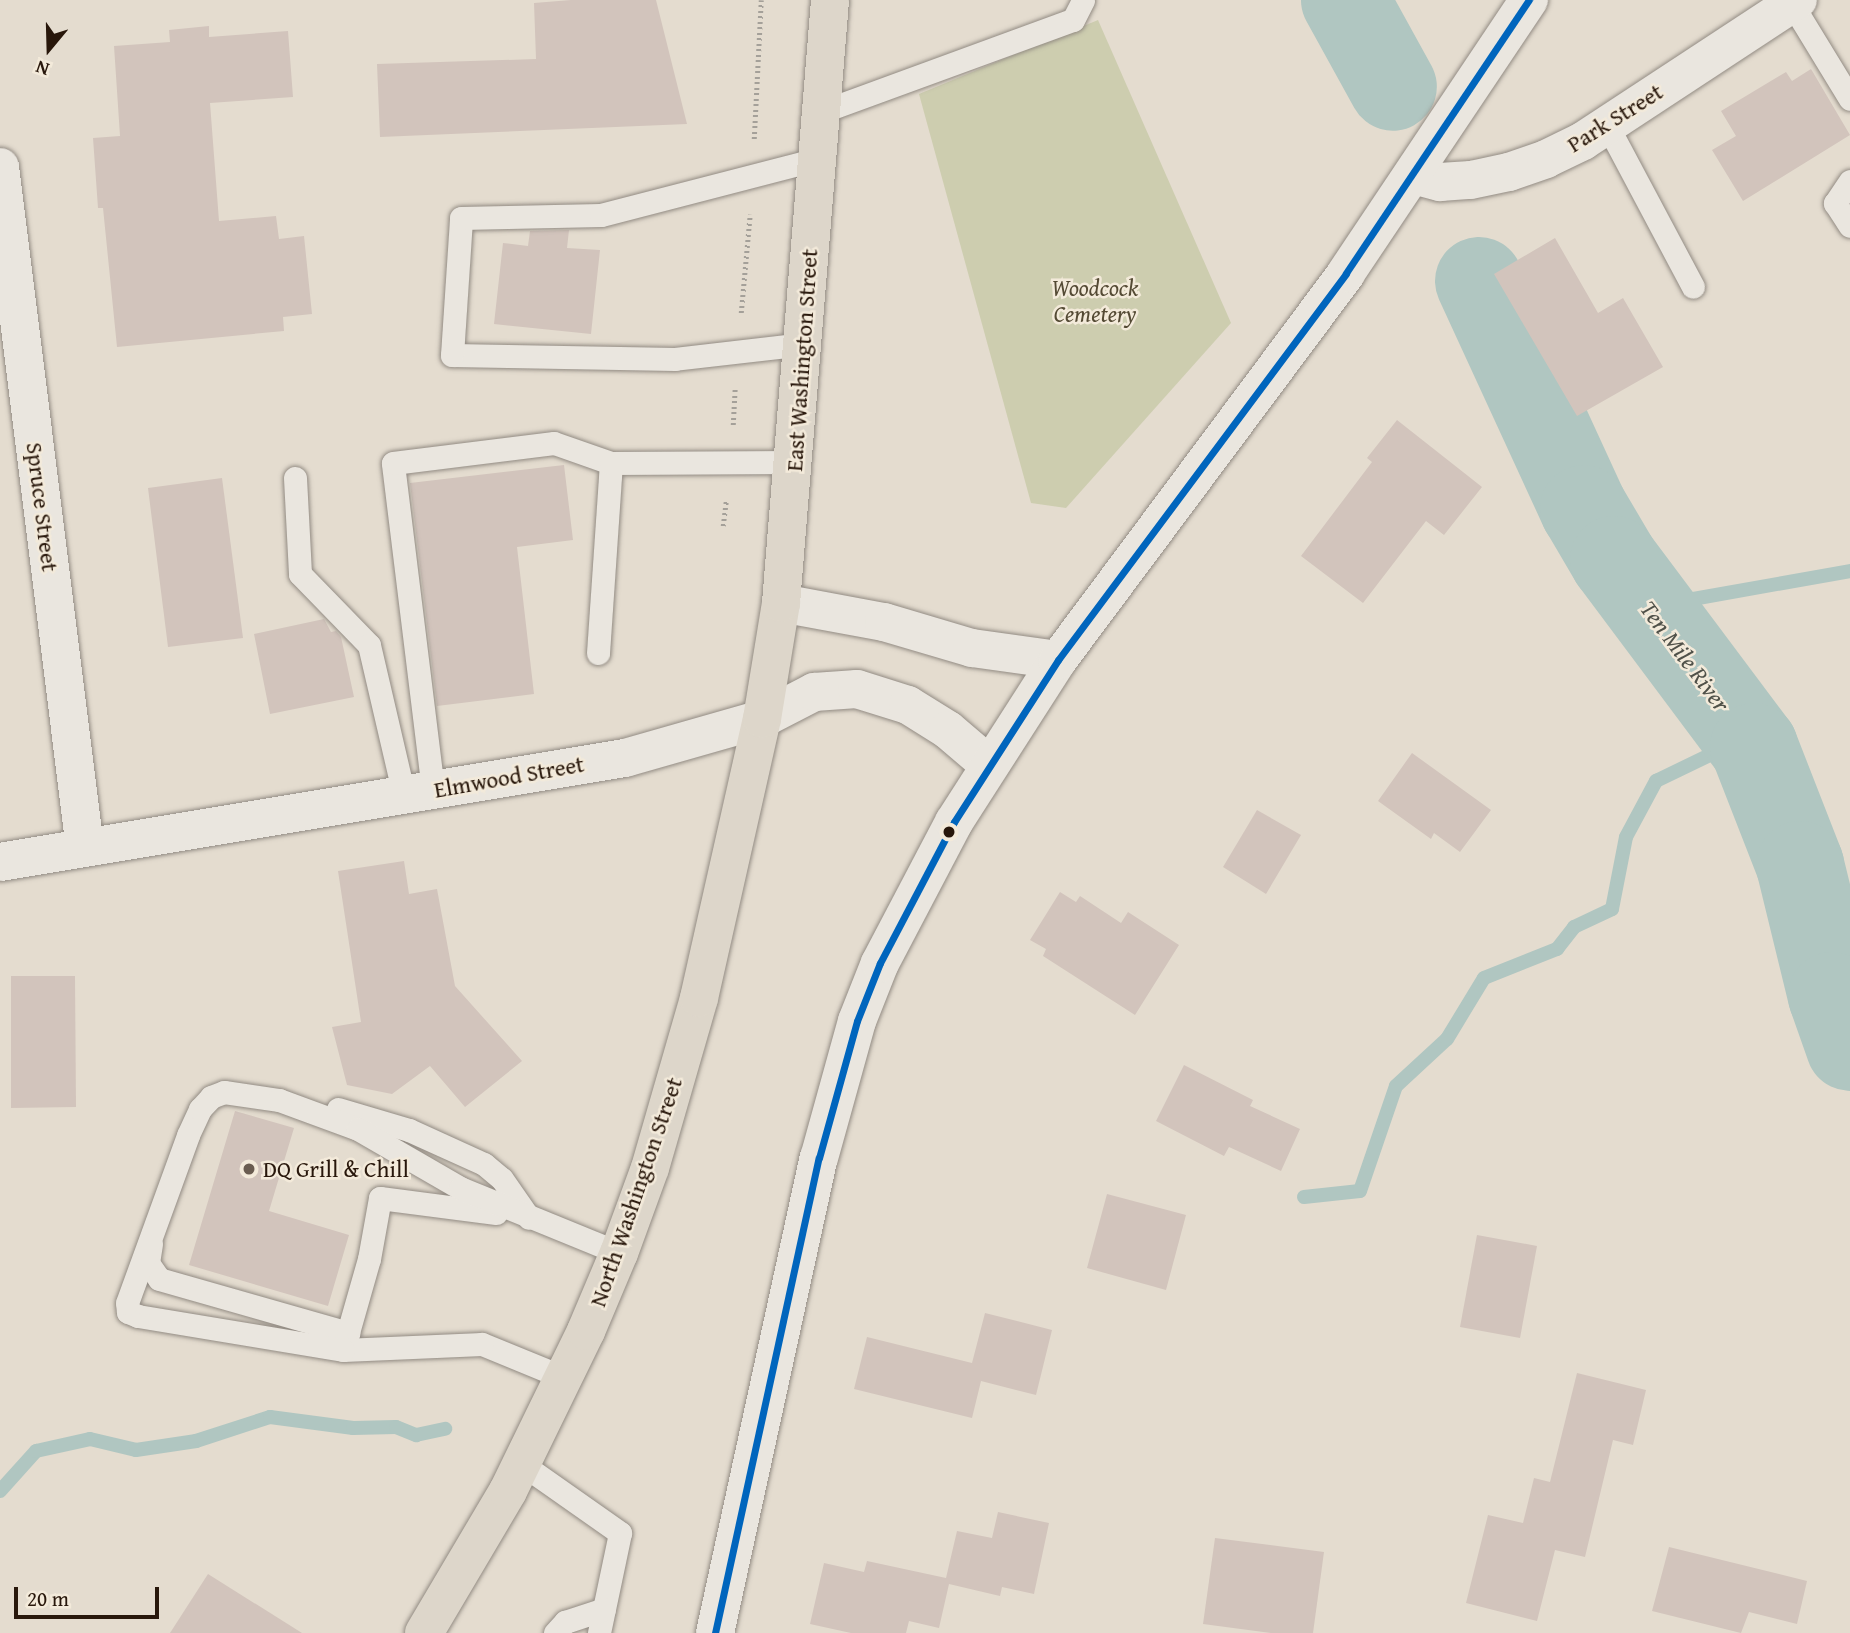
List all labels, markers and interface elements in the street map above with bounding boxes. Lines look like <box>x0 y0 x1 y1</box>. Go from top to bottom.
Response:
north arrow <box>14 14 84 84</box>
text: N <box>32 54 53 84</box>
street label: Park Street <box>1562 78 1668 158</box>
street label: East Washington Street <box>780 248 824 472</box>
park label: Woodcock Cemetery <box>1052 274 1138 328</box>
street label: Spruce Street <box>20 441 64 573</box>
water label: Ten Mile River <box>1634 595 1736 717</box>
street label: Elmwood Street <box>432 750 586 804</box>
unlabelled marker <box>942 825 956 839</box>
street label: North Washington Street <box>584 1074 688 1310</box>
place label: DQ Grill & Chill <box>263 1155 409 1183</box>
marker: DQ Grill & Chill <box>241 1161 257 1177</box>
scale bar <box>18 1574 163 1618</box>
text: 20 m <box>27 1583 69 1614</box>

